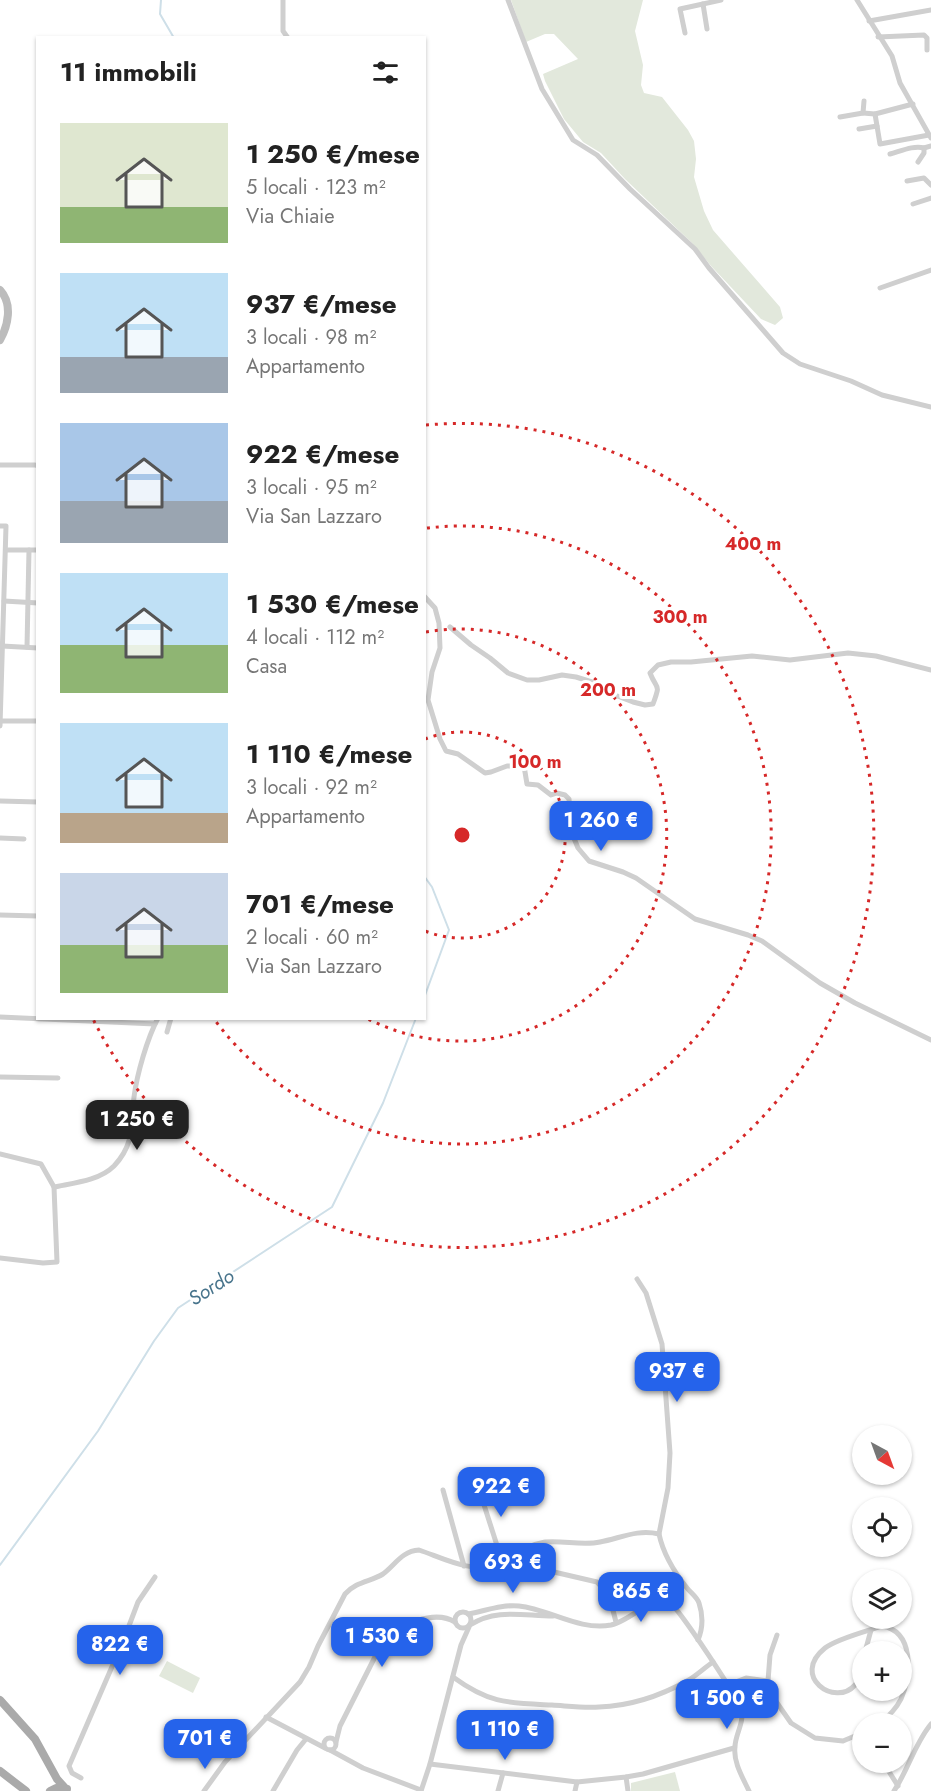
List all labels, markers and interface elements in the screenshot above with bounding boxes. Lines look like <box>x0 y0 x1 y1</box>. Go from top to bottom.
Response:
text: 11 immobili <box>60 53 197 91</box>
icon: filters <box>369 56 402 89</box>
text: 1 250 €/mese <box>246 135 420 173</box>
icon: home <box>108 147 180 219</box>
text: 5 locali · 123 m² <box>246 173 386 202</box>
text: Via Chiaie <box>246 202 335 231</box>
text: 937 €/mese <box>246 285 397 323</box>
icon: home <box>108 297 180 369</box>
text: 3 locali · 98 m² <box>246 323 376 352</box>
text: Appartamento <box>246 352 365 381</box>
text: 922 €/mese <box>246 435 399 473</box>
icon: home <box>108 447 180 519</box>
text: 3 locali · 95 m² <box>246 473 377 502</box>
text: Via San Lazzaro <box>246 502 382 531</box>
text: 400 m <box>725 531 781 557</box>
text: 1 530 €/mese <box>246 585 419 623</box>
icon: home <box>108 597 180 669</box>
text: 300 m <box>652 604 708 630</box>
text: 4 locali · 112 m² <box>246 623 384 652</box>
text: Casa <box>246 652 287 681</box>
text: 200 m <box>580 677 636 703</box>
text: 1 110 €/mese <box>246 735 413 773</box>
icon: home <box>108 747 180 819</box>
text: 100 m <box>508 749 562 775</box>
text: 3 locali · 92 m² <box>246 773 377 802</box>
pin: 1 260 € <box>546 801 656 852</box>
text: Appartamento <box>246 802 365 831</box>
text: 1 260 € <box>563 806 639 835</box>
centre of rings <box>452 825 472 845</box>
text: 701 €/mese <box>246 885 394 923</box>
icon: home <box>108 897 180 969</box>
text: 2 locali · 60 m² <box>246 923 378 952</box>
text: Via San Lazzaro <box>246 952 382 981</box>
pin: 1 250 € <box>82 1100 192 1151</box>
text: 1 250 € <box>100 1105 174 1134</box>
water label: Sordo <box>183 1262 240 1313</box>
pin: 937 € <box>635 1352 719 1403</box>
text: 937 € <box>649 1357 705 1386</box>
north arrow <box>852 1425 912 1485</box>
map controls <box>852 1425 912 1773</box>
pin: 922 € <box>459 1467 543 1518</box>
text: 922 € <box>472 1472 530 1501</box>
button: locate <box>852 1497 912 1557</box>
pin: 693 € <box>471 1543 555 1594</box>
text: 693 € <box>484 1548 542 1577</box>
button: layers <box>852 1569 912 1629</box>
pin: 865 € <box>599 1572 683 1623</box>
text: 865 € <box>612 1577 670 1606</box>
pin: 1 530 € <box>327 1617 437 1668</box>
text: 1 530 € <box>345 1622 419 1651</box>
pin: 822 € <box>78 1625 162 1676</box>
text: 822 € <box>91 1630 149 1659</box>
button: + <box>852 1641 912 1701</box>
pin: 1 500 € <box>672 1679 782 1730</box>
text: 1 500 € <box>690 1684 764 1713</box>
pin: 1 110 € <box>450 1710 560 1761</box>
button: − <box>852 1713 912 1773</box>
text: 1 110 € <box>471 1715 539 1744</box>
pin: 701 € <box>163 1719 247 1770</box>
text: 701 € <box>178 1724 232 1753</box>

